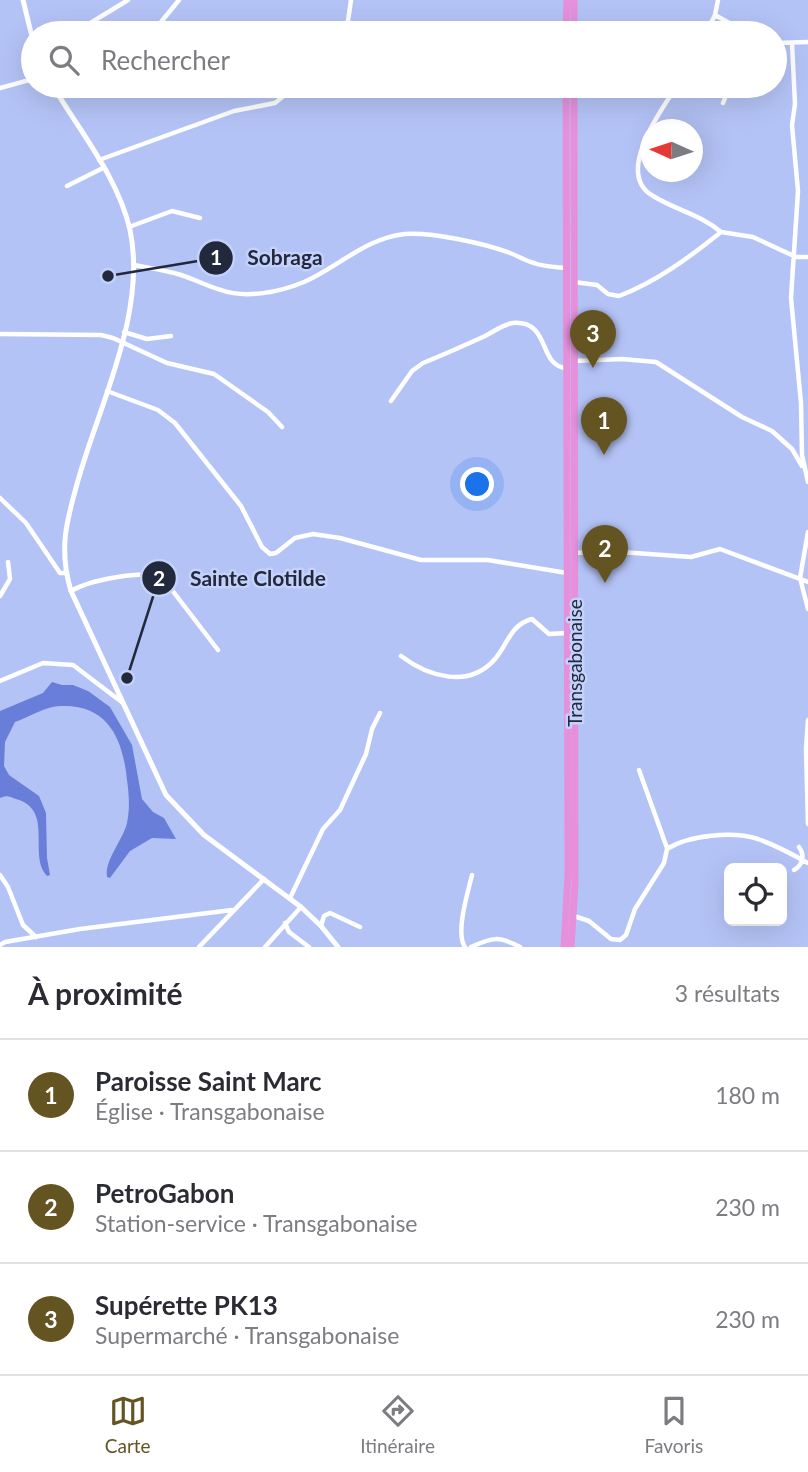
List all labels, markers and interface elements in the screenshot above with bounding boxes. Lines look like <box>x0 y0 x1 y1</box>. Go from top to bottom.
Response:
search box <box>21 21 787 98</box>
icon: search <box>45 41 83 79</box>
text: Rechercher <box>101 44 230 76</box>
north arrow <box>640 119 703 182</box>
callout: Sobraga <box>198 237 337 279</box>
text: 1 <box>210 244 222 269</box>
text: Sobraga <box>247 244 323 269</box>
pin: 3 <box>570 310 616 368</box>
pin: 1 <box>581 397 627 455</box>
your location <box>460 467 494 501</box>
pin: 2 <box>582 525 628 583</box>
callout: Sainte Clotilde <box>141 557 340 599</box>
text: 2 <box>153 565 165 590</box>
text: Sainte Clotilde <box>190 565 326 590</box>
street label: Transgabonaise <box>563 599 586 727</box>
map controls <box>724 863 787 926</box>
button: locate <box>724 863 787 926</box>
text: À proximité <box>28 975 183 1011</box>
text: 3 résultats <box>675 979 780 1007</box>
text: Paroisse Saint Marc <box>95 1065 321 1097</box>
text: 1 <box>44 1081 58 1109</box>
text: 180 m <box>715 1081 780 1109</box>
text: Église · Transgabonaise <box>95 1097 325 1125</box>
text: PetroGabon <box>95 1177 234 1209</box>
text: 2 <box>44 1193 58 1221</box>
text: 230 m <box>715 1193 780 1221</box>
text: Station-service · Transgabonaise <box>95 1209 418 1237</box>
text: Supérette PK13 <box>95 1289 278 1321</box>
text: 3 <box>44 1305 58 1333</box>
text: 230 m <box>715 1305 780 1333</box>
text: Supermarché · Transgabonaise <box>95 1321 399 1349</box>
tab: Carte <box>105 1392 151 1457</box>
tab: Itinéraire <box>360 1392 435 1457</box>
tab: Favoris <box>645 1392 703 1457</box>

